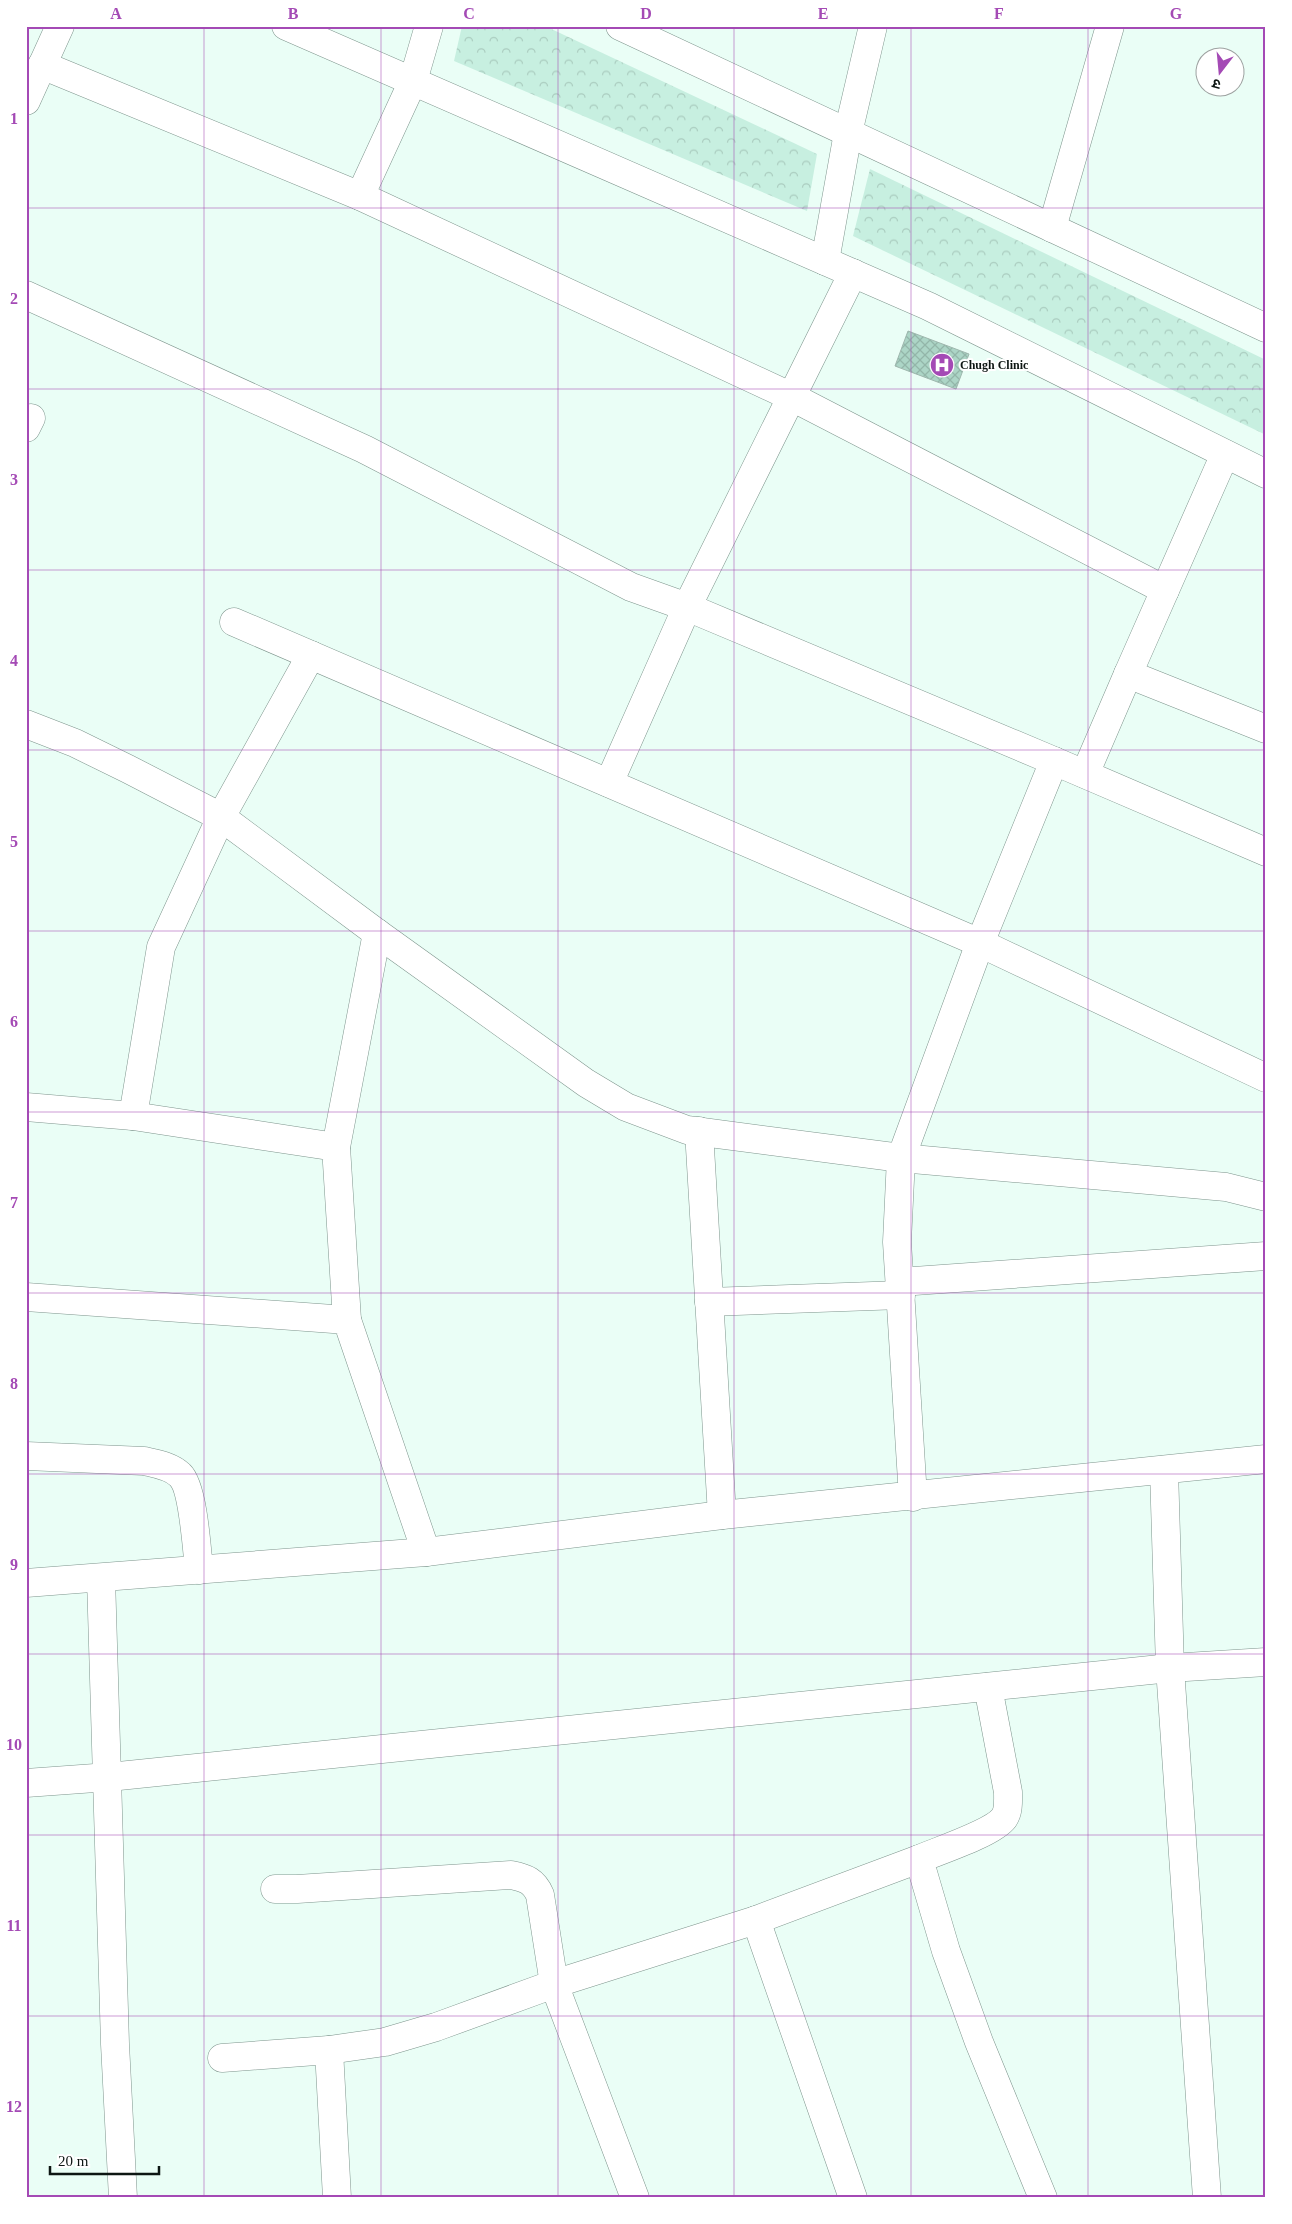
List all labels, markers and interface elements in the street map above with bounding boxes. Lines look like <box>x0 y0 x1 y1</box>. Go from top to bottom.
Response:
text: A <box>110 5 122 22</box>
text: B <box>288 5 299 22</box>
text: C <box>463 5 475 22</box>
text: D <box>640 5 652 22</box>
text: E <box>818 5 828 22</box>
text: F <box>994 5 1004 22</box>
text: G <box>1170 5 1183 22</box>
north arrow <box>1194 48 1244 98</box>
text: उ <box>1210 75 1223 92</box>
text: 1 <box>10 110 18 127</box>
text: 2 <box>10 290 18 307</box>
hospital icon: Chugh Clinic <box>929 352 955 378</box>
place label: Chugh Clinic <box>960 358 1029 372</box>
text: 3 <box>10 471 18 488</box>
text: 4 <box>10 652 18 669</box>
text: 5 <box>10 833 18 850</box>
text: 6 <box>10 1013 18 1030</box>
text: 7 <box>10 1194 18 1211</box>
text: 8 <box>10 1375 18 1392</box>
text: 9 <box>10 1556 18 1573</box>
text: 10 <box>6 1736 22 1753</box>
text: 11 <box>6 1917 22 1934</box>
text: 12 <box>6 2098 22 2115</box>
scale bar <box>50 2144 159 2176</box>
text: 20 m <box>58 2153 89 2169</box>

